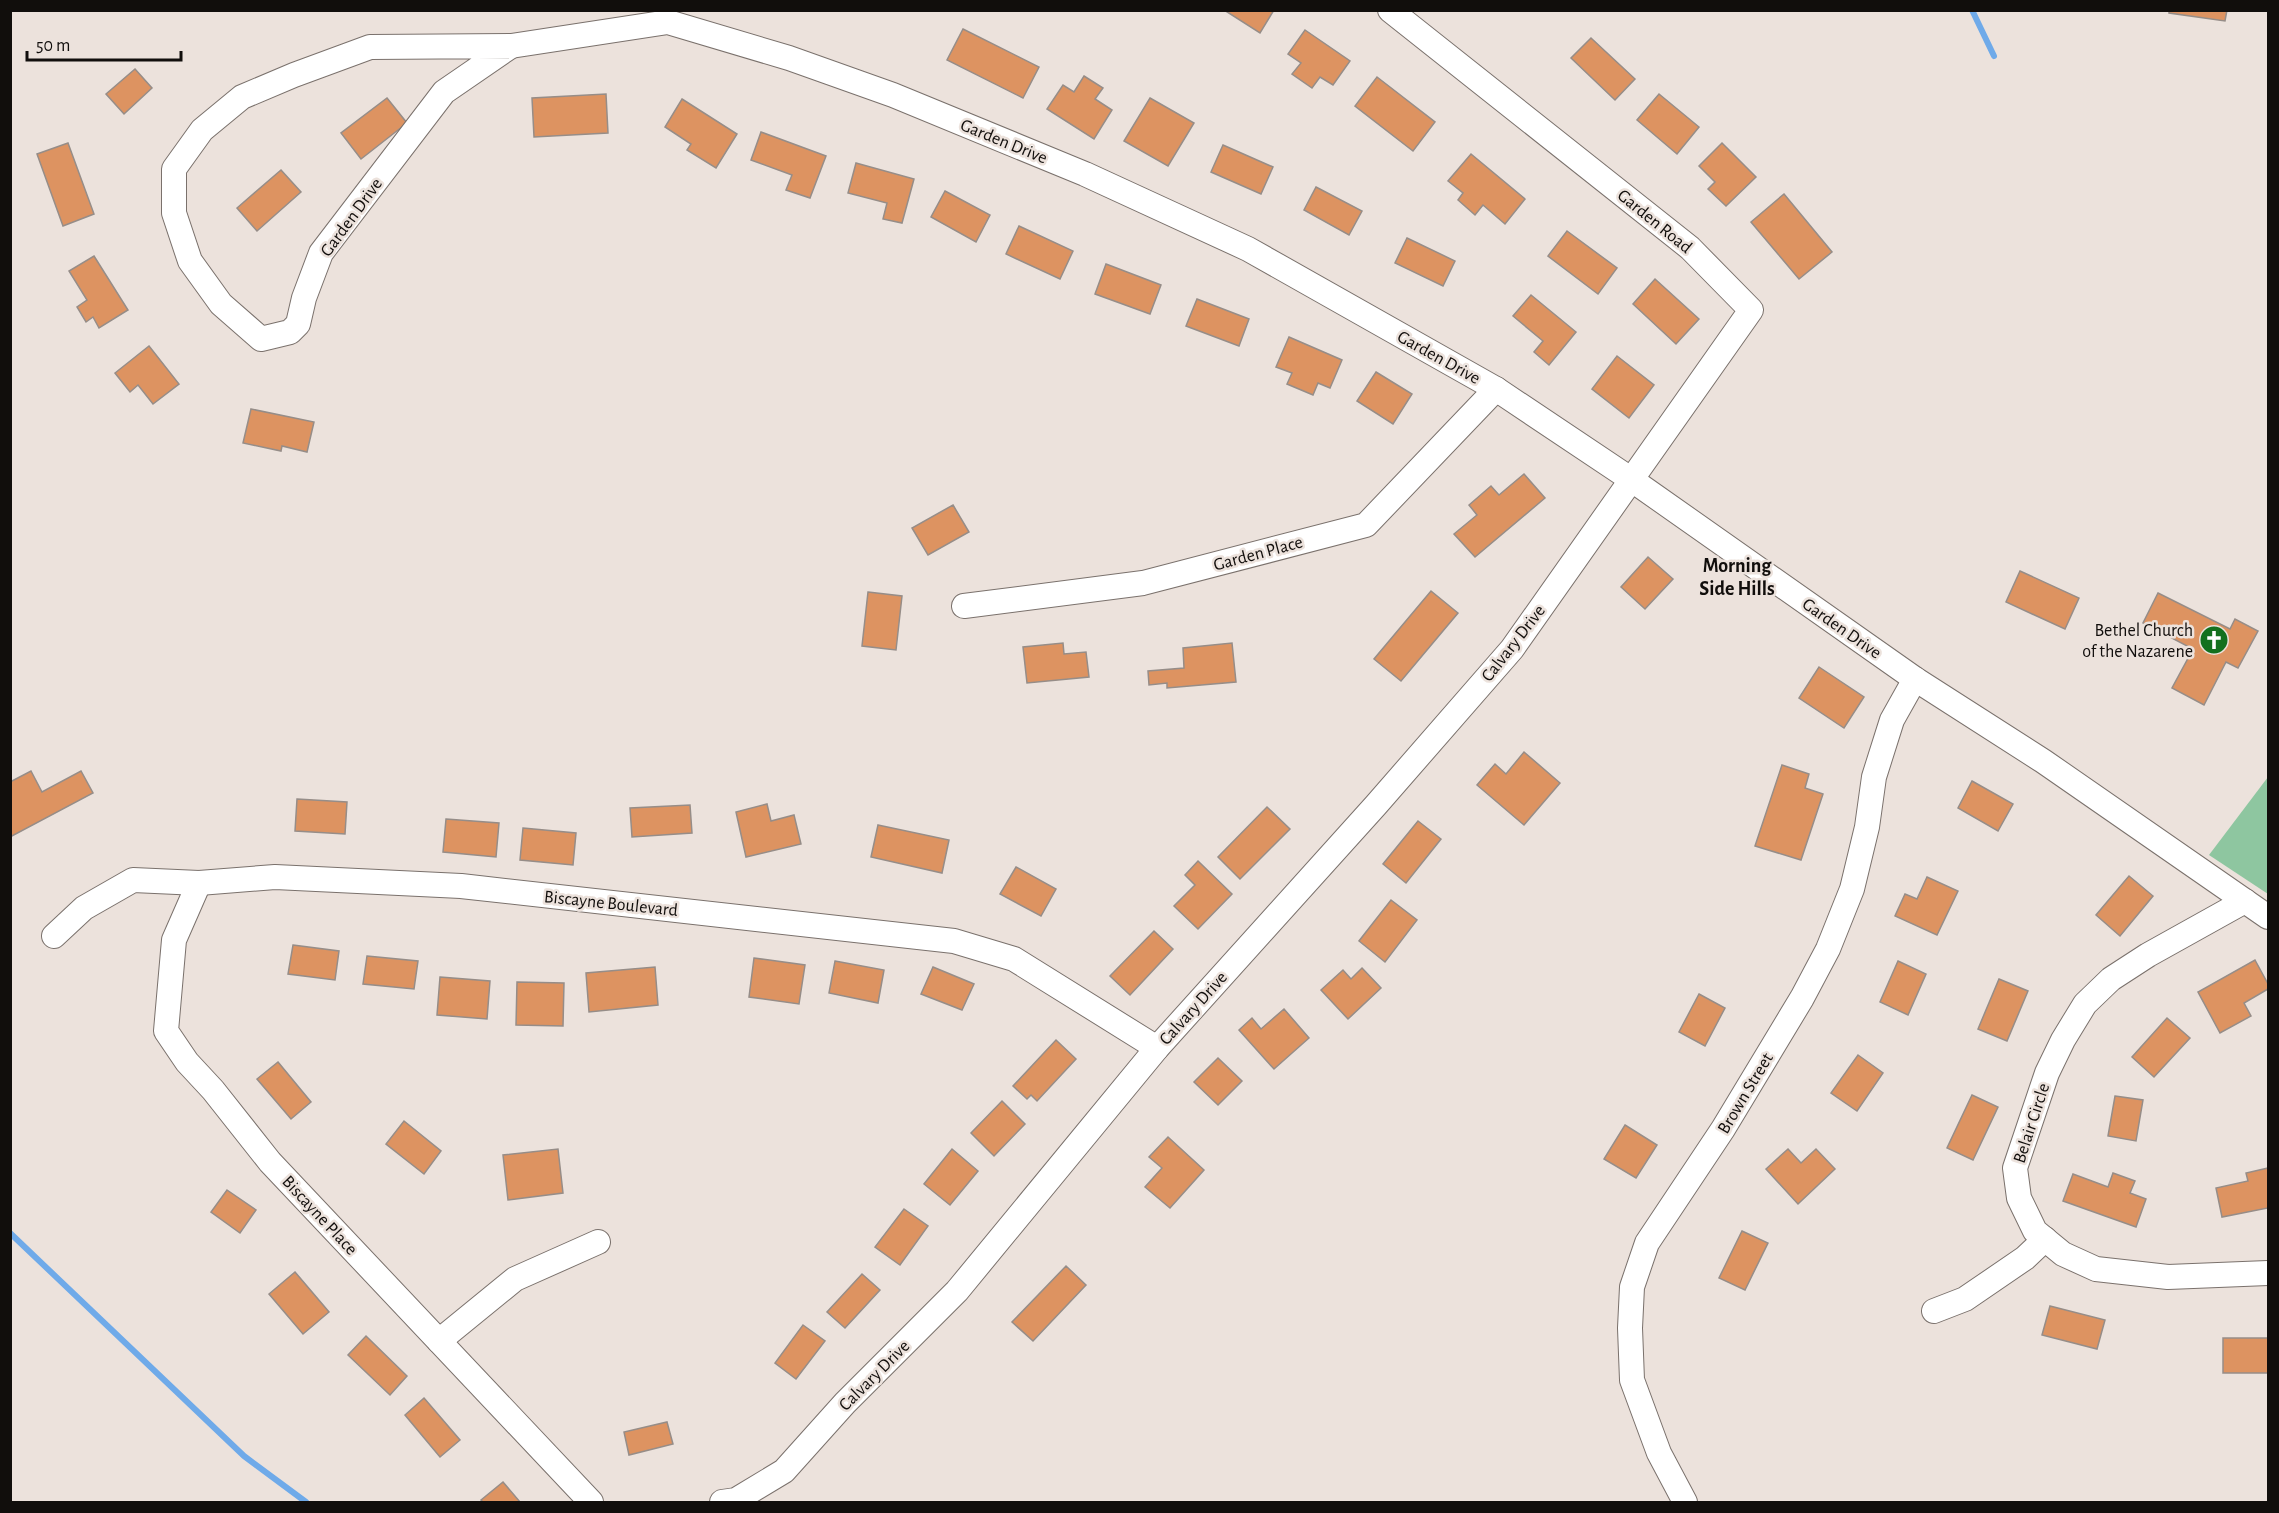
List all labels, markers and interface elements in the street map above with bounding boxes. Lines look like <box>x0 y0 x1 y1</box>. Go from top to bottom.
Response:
scale bar <box>27 24 182 62</box>
text: 50 m <box>36 37 70 55</box>
street label: Garden Drive <box>958 116 1050 167</box>
street label: Garden Drive <box>318 175 386 260</box>
street label: Garden Road <box>1614 186 1695 257</box>
street label: Garden Drive <box>1394 328 1483 388</box>
street label: Garden Place <box>1212 533 1305 575</box>
district label: Morning Side Hills <box>1699 556 1775 599</box>
street label: Garden Drive <box>1799 595 1884 663</box>
street label: Calvary Drive <box>1478 602 1549 685</box>
place label: Bethel Church of the Nazarene <box>2082 622 2193 661</box>
church icon: Bethel Church of the Nazarene <box>2198 624 2230 656</box>
street label: Biscayne Boulevard <box>543 888 679 920</box>
street label: Calvary Drive <box>1156 969 1231 1049</box>
street label: Brown Street <box>1715 1050 1777 1137</box>
street label: Belair Circle <box>2011 1081 2053 1165</box>
street label: Biscayne Place <box>278 1173 360 1259</box>
street label: Calvary Drive <box>836 1337 913 1414</box>

